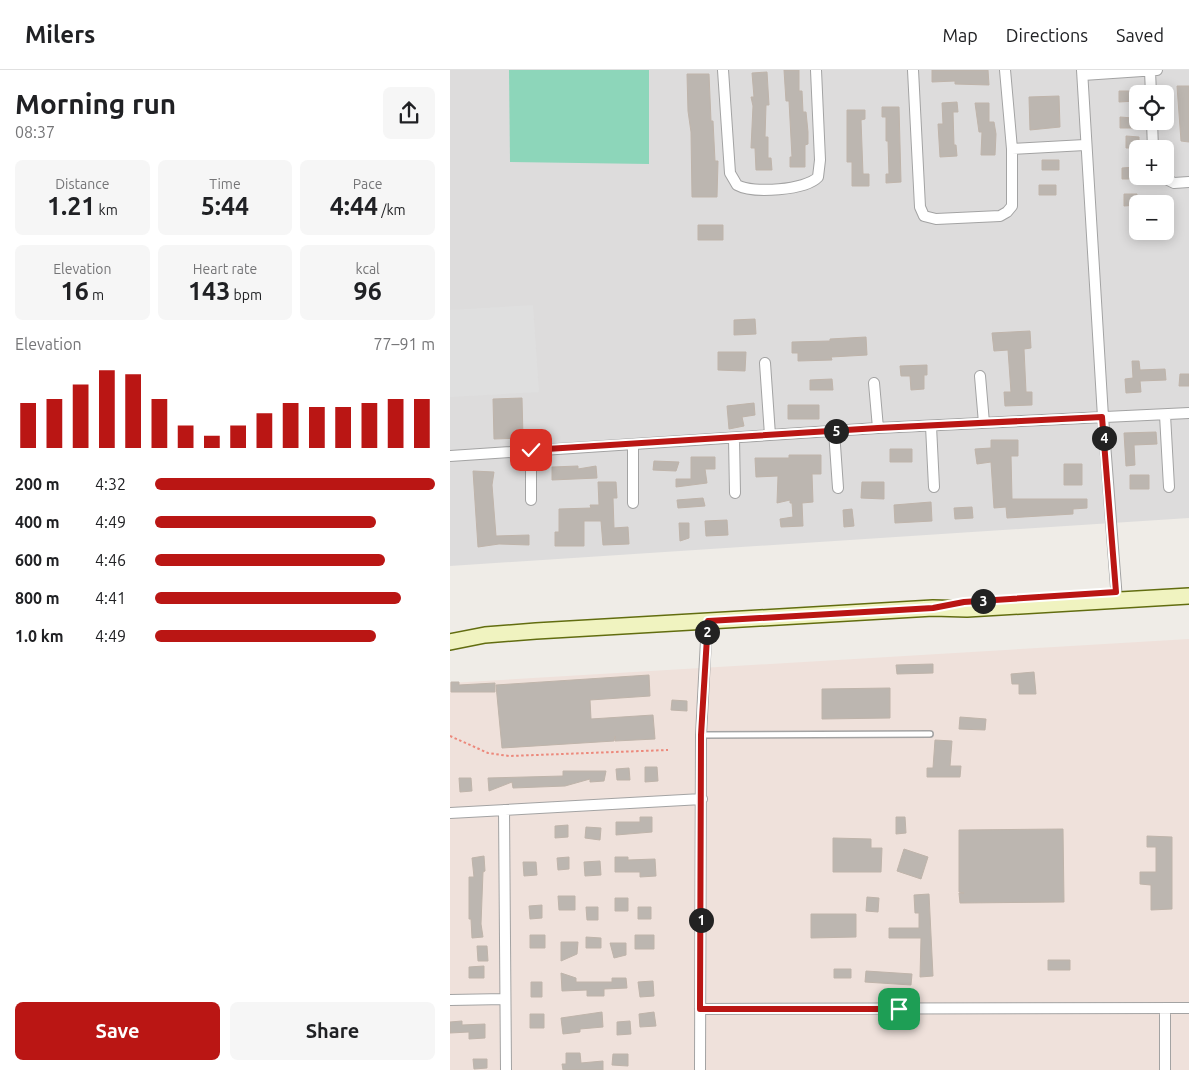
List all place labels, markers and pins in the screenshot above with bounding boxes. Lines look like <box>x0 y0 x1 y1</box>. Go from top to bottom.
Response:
pin: 5 <box>824 418 848 444</box>
pin: 4 <box>1092 426 1116 450</box>
pin <box>510 429 552 471</box>
pin: 3 <box>970 588 996 614</box>
pin: 2 <box>694 620 720 644</box>
pin: 1 <box>688 908 714 932</box>
pin <box>878 988 920 1030</box>

